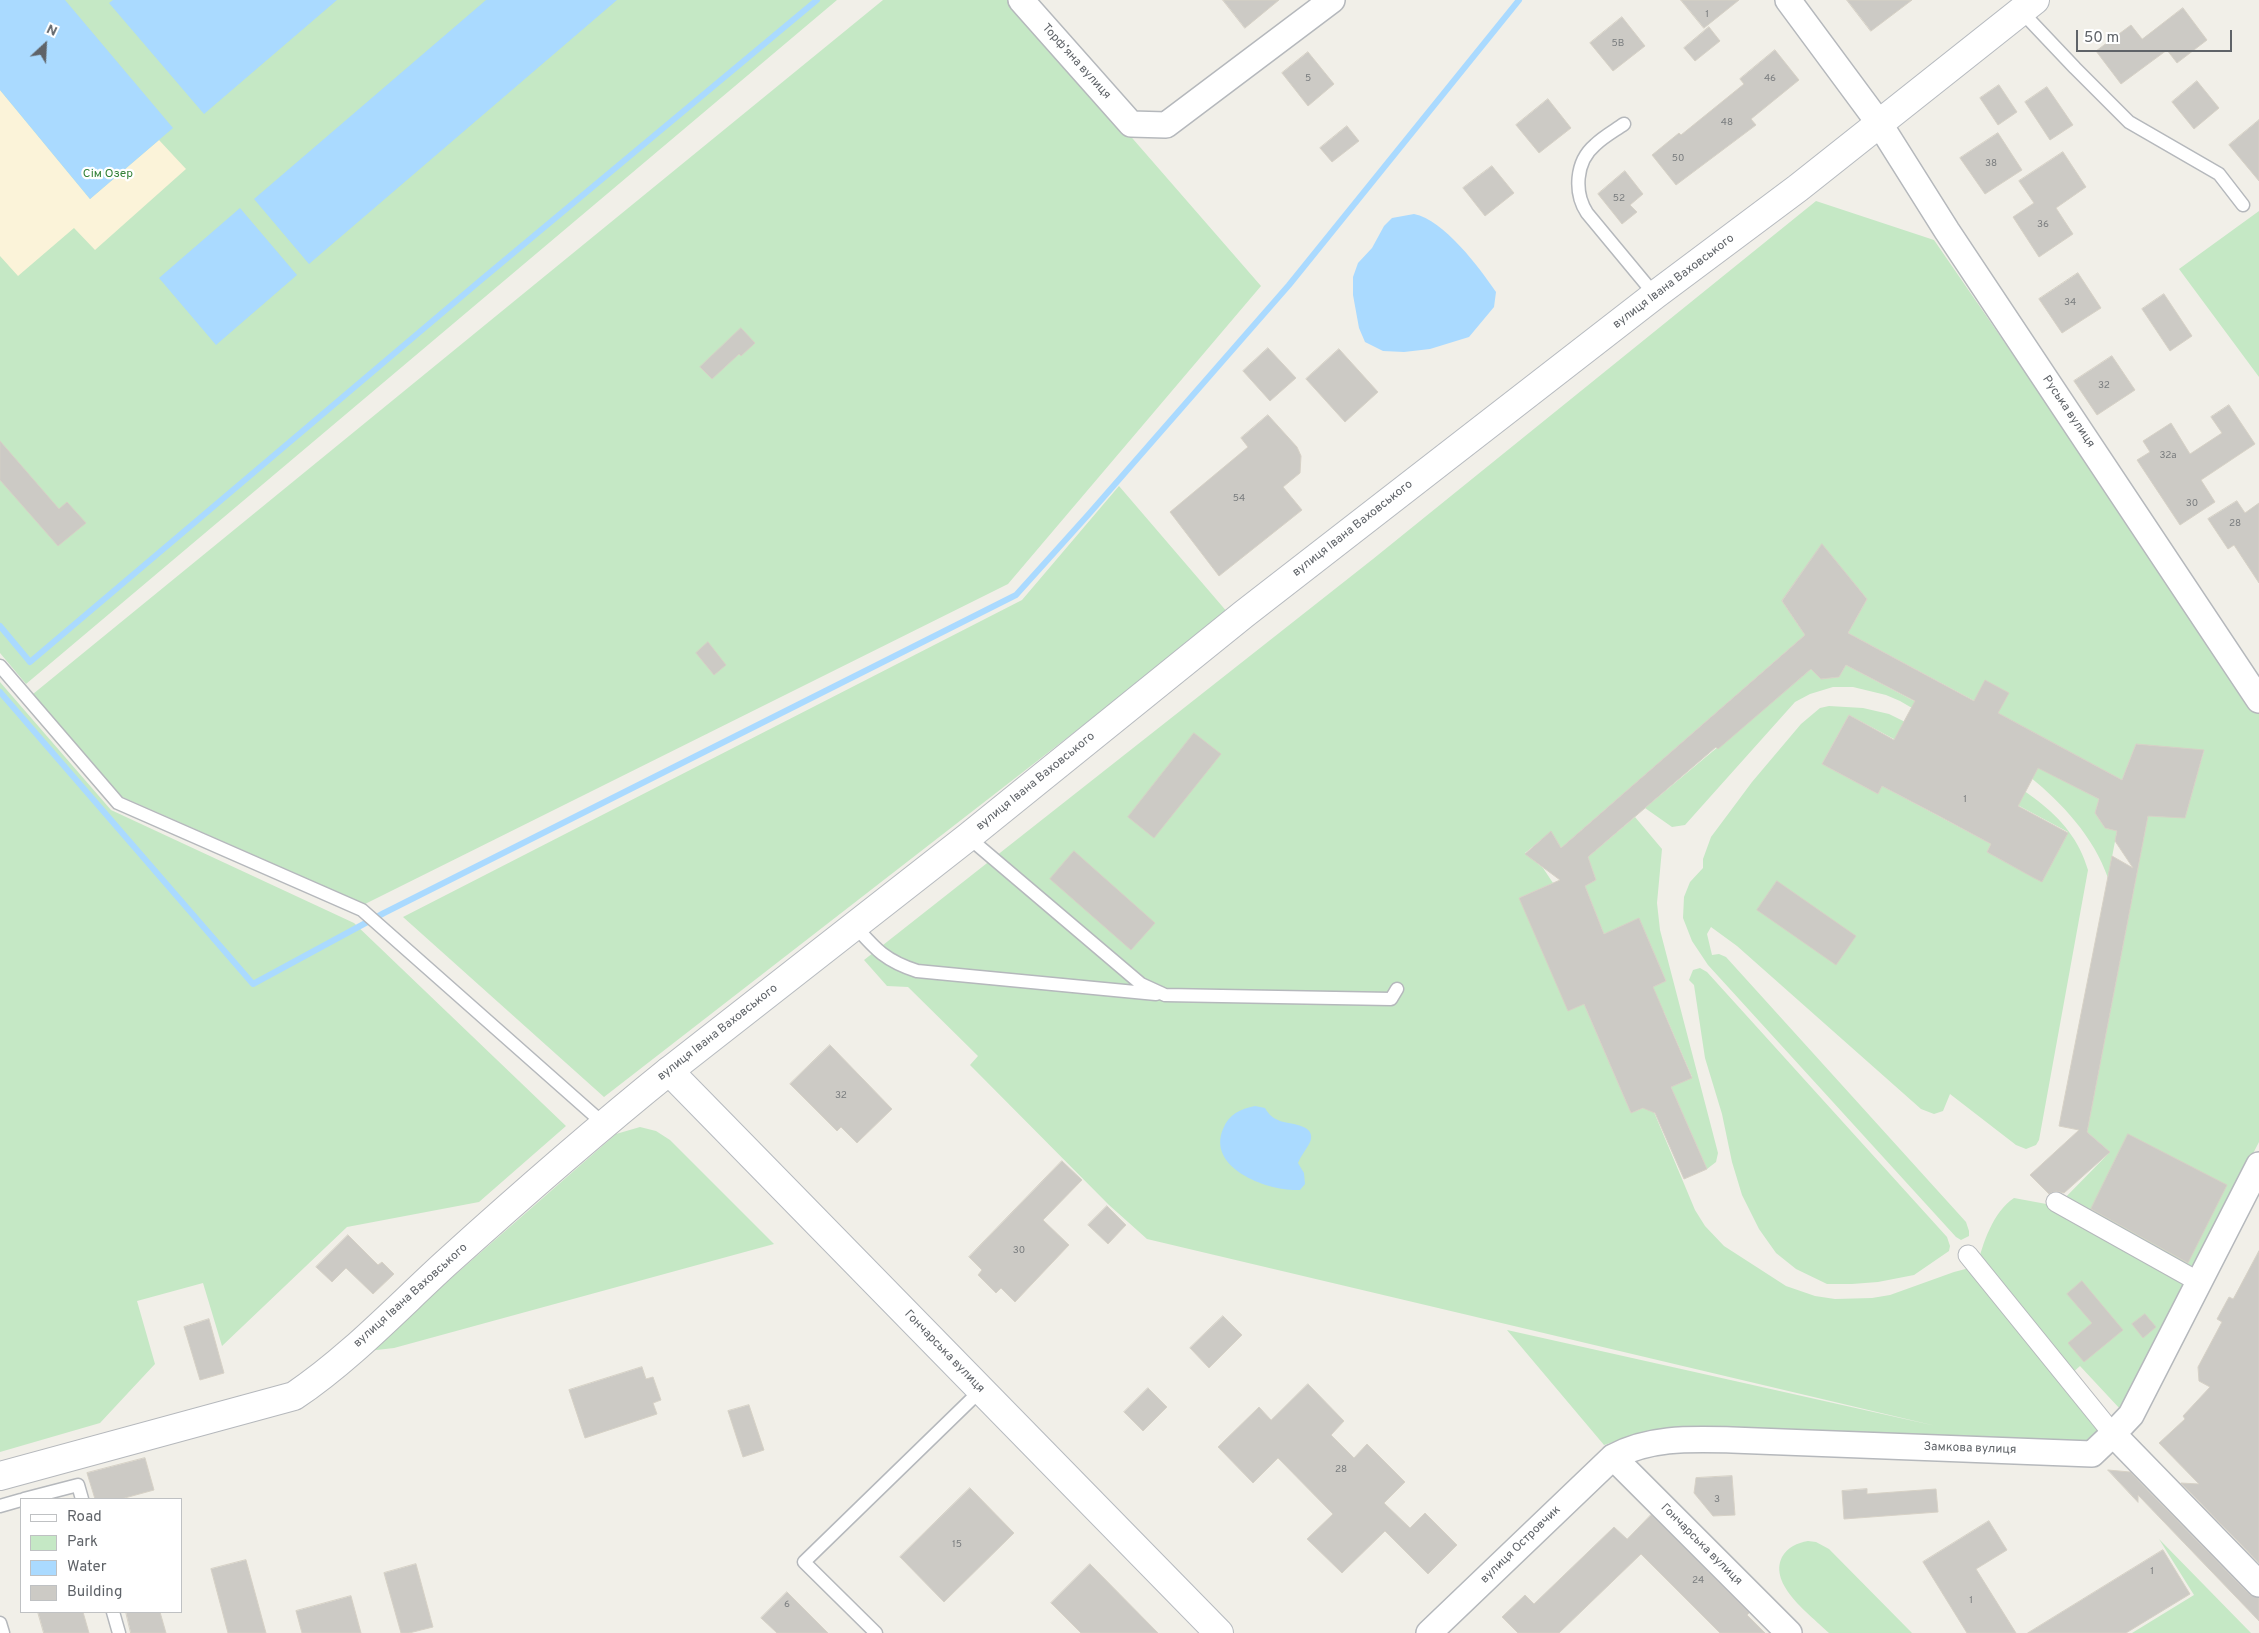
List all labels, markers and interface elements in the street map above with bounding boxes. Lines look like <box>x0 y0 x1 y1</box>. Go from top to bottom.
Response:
house number: 1 <box>1705 9 1709 21</box>
north arrow <box>20 20 70 70</box>
scale bar <box>2079 20 2235 52</box>
text: N <box>43 21 60 41</box>
street label: Торфʼяна вулиця <box>1038 21 1114 103</box>
text: 50 m <box>2084 29 2119 48</box>
house number: 5В <box>1612 38 1624 50</box>
house number: 5 <box>1305 73 1311 85</box>
house number: 46 <box>1764 73 1776 85</box>
house number: 48 <box>1721 117 1733 129</box>
house number: 50 <box>1672 153 1684 165</box>
house number: 38 <box>1985 158 1997 170</box>
park label: Сім Озер <box>83 168 133 182</box>
house number: 52 <box>1613 193 1625 205</box>
house number: 36 <box>2037 219 2049 231</box>
street label: вулиця Івана Ваховського <box>1610 232 1738 332</box>
house number: 34 <box>2064 297 2076 309</box>
street label: Руська вулиця <box>2039 373 2097 451</box>
house number: 32 <box>2098 380 2110 392</box>
house number: 32а <box>2159 450 2177 462</box>
street label: вулиця Івана Ваховського <box>1290 478 1416 580</box>
house number: 54 <box>1233 493 1245 505</box>
house number: 30 <box>2186 498 2198 510</box>
house number: 28 <box>2229 518 2241 530</box>
street label: вулиця Івана Ваховського <box>974 730 1098 834</box>
house number: 1 <box>1963 794 1967 806</box>
street label: вулиця Івана Ваховського <box>655 982 781 1084</box>
house number: 32 <box>835 1090 847 1102</box>
street label: вулиця Івана Ваховського <box>351 1241 471 1351</box>
house number: 30 <box>1013 1245 1025 1257</box>
street label: Гончарська вулиця <box>901 1308 987 1396</box>
street label: Замкова вулиця <box>1923 1440 2017 1458</box>
house number: 28 <box>1335 1464 1347 1476</box>
house number: 3 <box>1714 1494 1720 1506</box>
legend <box>20 1498 182 1613</box>
street label: Гончарська вулиця <box>1657 1501 1745 1589</box>
street label: вулиця Островчик <box>1478 1503 1564 1587</box>
text: Road <box>67 1508 102 1527</box>
text: Park <box>67 1533 98 1552</box>
house number: 15 <box>952 1539 962 1551</box>
text: Water <box>67 1558 106 1577</box>
house number: 1 <box>2150 1566 2154 1578</box>
house number: 24 <box>1692 1575 1704 1587</box>
text: Building <box>67 1583 122 1602</box>
house number: 1 <box>1969 1595 1973 1607</box>
house number: 6 <box>784 1599 790 1611</box>

